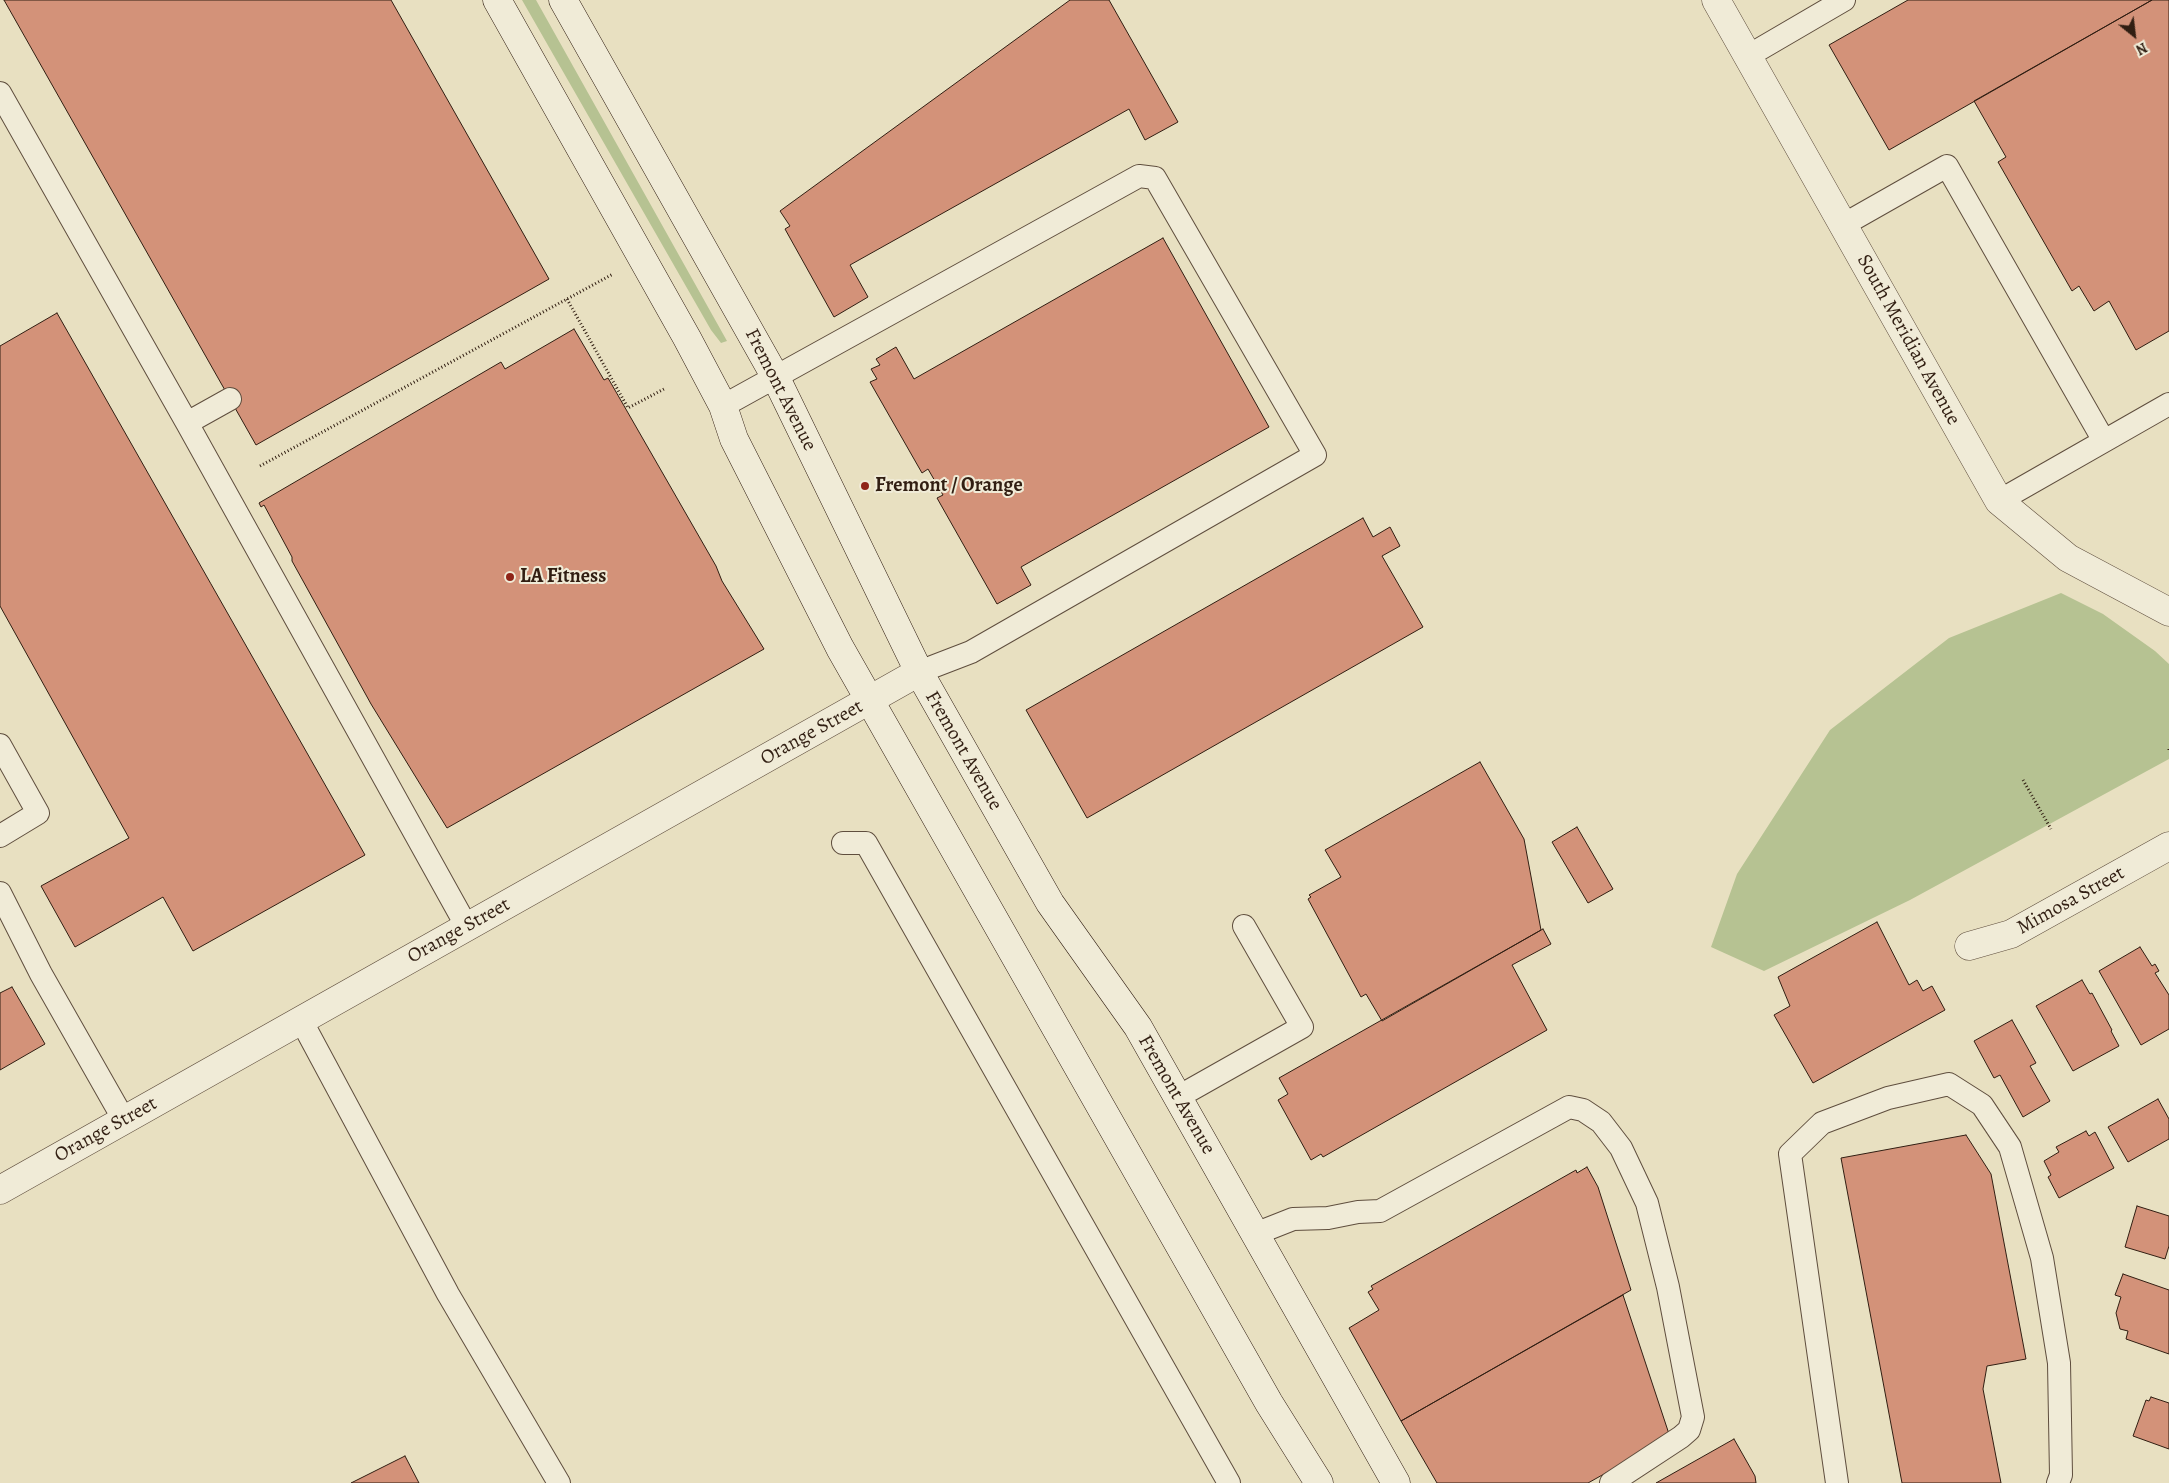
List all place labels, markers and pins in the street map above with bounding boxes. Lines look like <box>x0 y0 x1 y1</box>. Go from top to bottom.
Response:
place label: Fremont / Orange <box>875 474 1023 498</box>
marker: Fremont / Orange <box>859 480 871 492</box>
place label: LA Fitness <box>520 565 606 589</box>
marker: LA Fitness <box>504 571 516 583</box>

